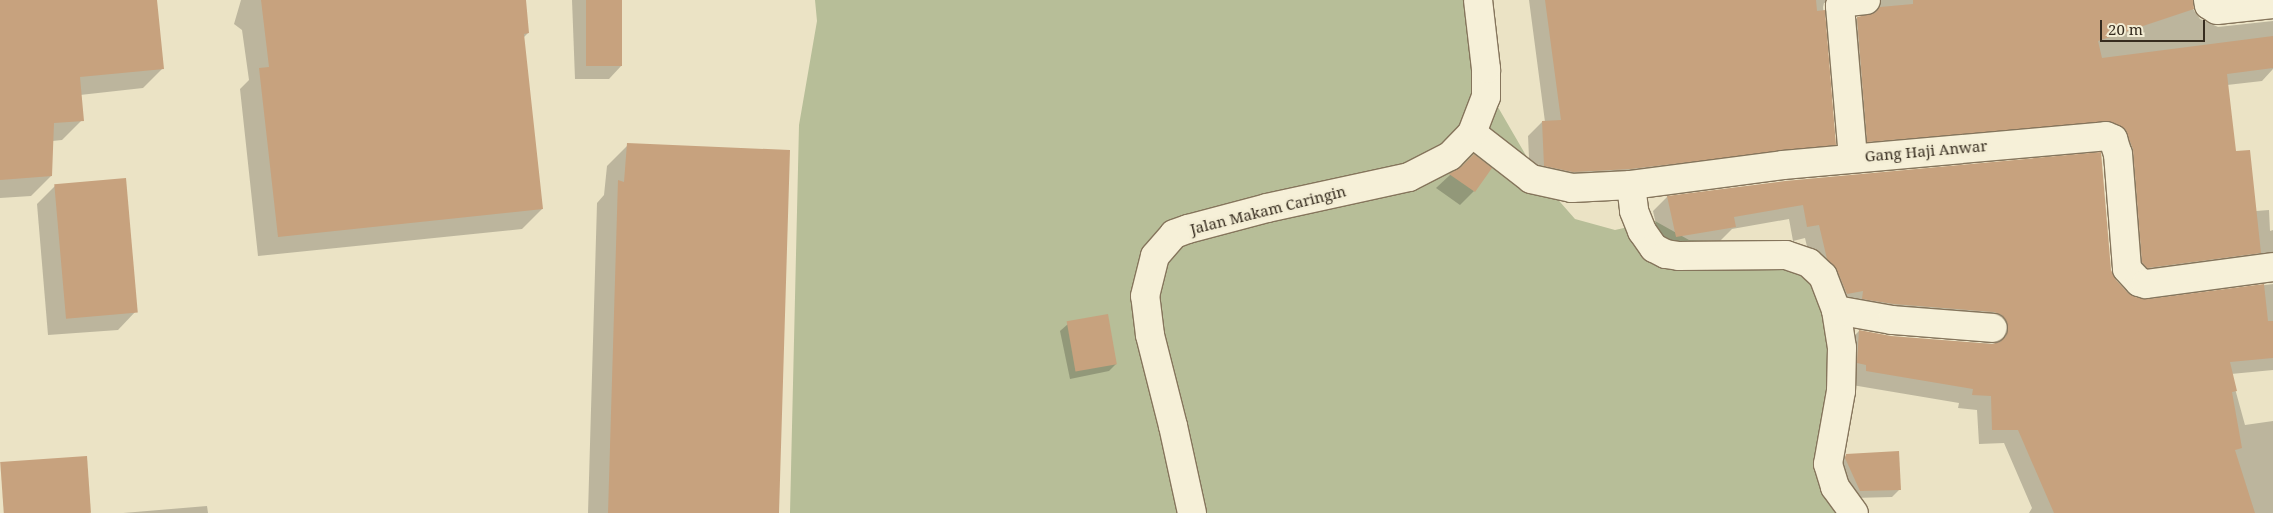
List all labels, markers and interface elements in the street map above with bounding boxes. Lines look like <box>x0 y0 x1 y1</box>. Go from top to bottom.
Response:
scale bar <box>2103 10 2208 42</box>
text: 20 m <box>2108 19 2143 39</box>
street label: Gang Haji Anwar <box>1864 137 1988 165</box>
street label: Jalan Makam Caringin <box>1188 182 1348 238</box>

